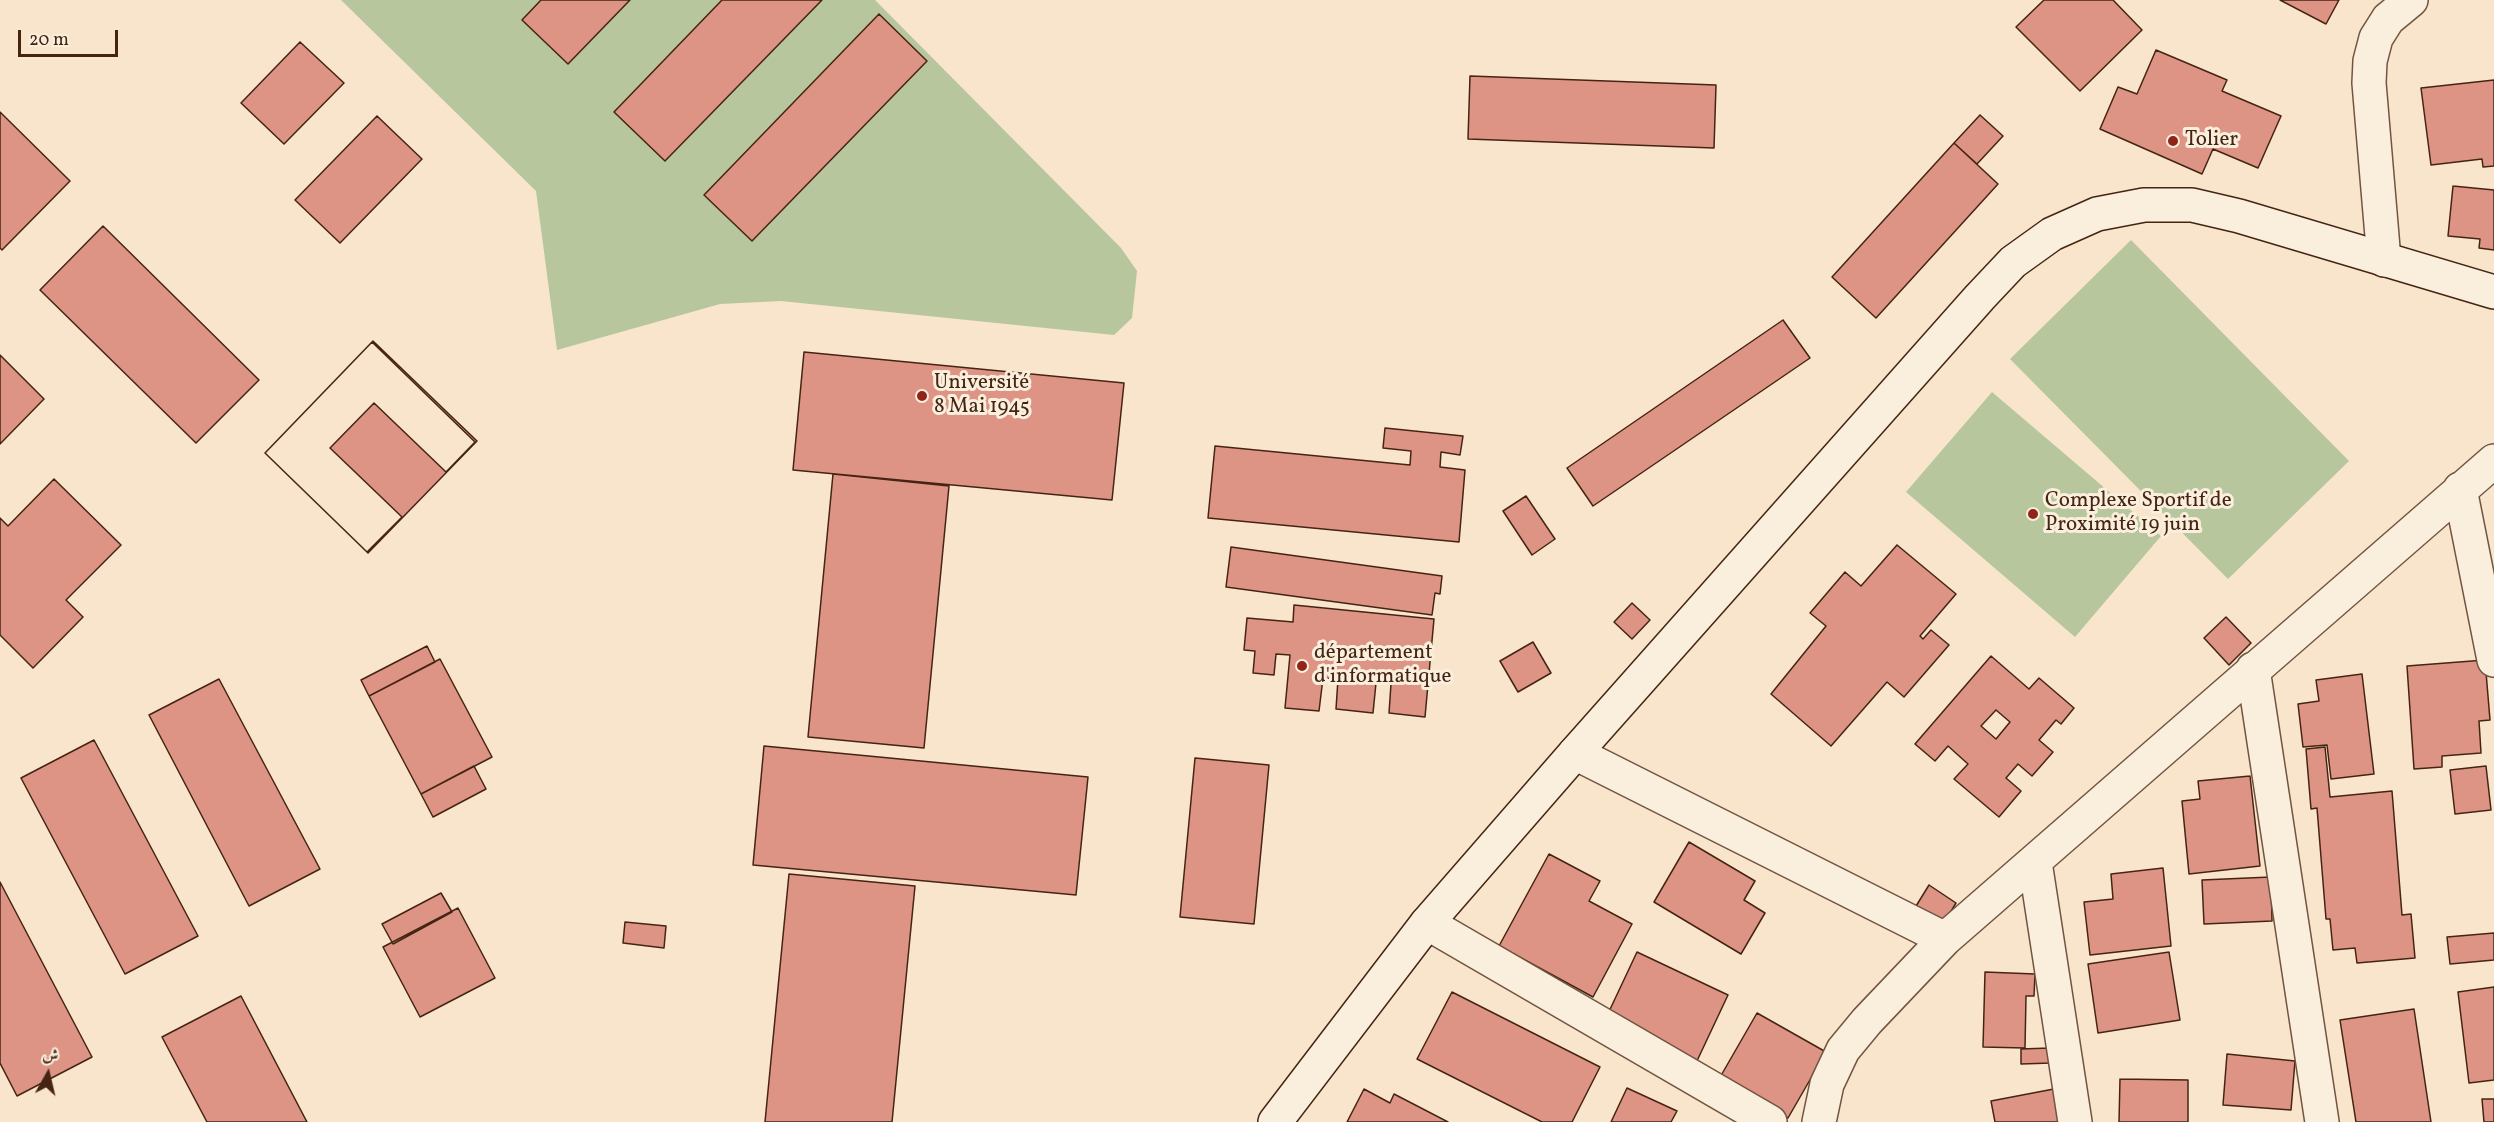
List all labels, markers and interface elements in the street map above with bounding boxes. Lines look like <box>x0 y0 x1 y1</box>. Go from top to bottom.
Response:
scale bar <box>21 18 122 56</box>
text: 20 m <box>29 28 69 53</box>
place label: Tolier <box>2185 128 2238 154</box>
marker: Tolier <box>2166 134 2180 148</box>
place label: Université 8 Mai 1945 <box>934 371 1030 421</box>
marker: Université 8 Mai 1945 <box>915 389 929 403</box>
place label: Complexe Sportif de Proximité 19 juin <box>2045 489 2232 539</box>
marker: Complexe Sportif de Proximité 19 juin <box>2026 507 2040 521</box>
place label: département d'informatique <box>1314 641 1451 691</box>
marker: département d'informatique <box>1295 659 1309 673</box>
north arrow <box>18 1044 78 1104</box>
text: ش <box>41 1044 60 1068</box>

